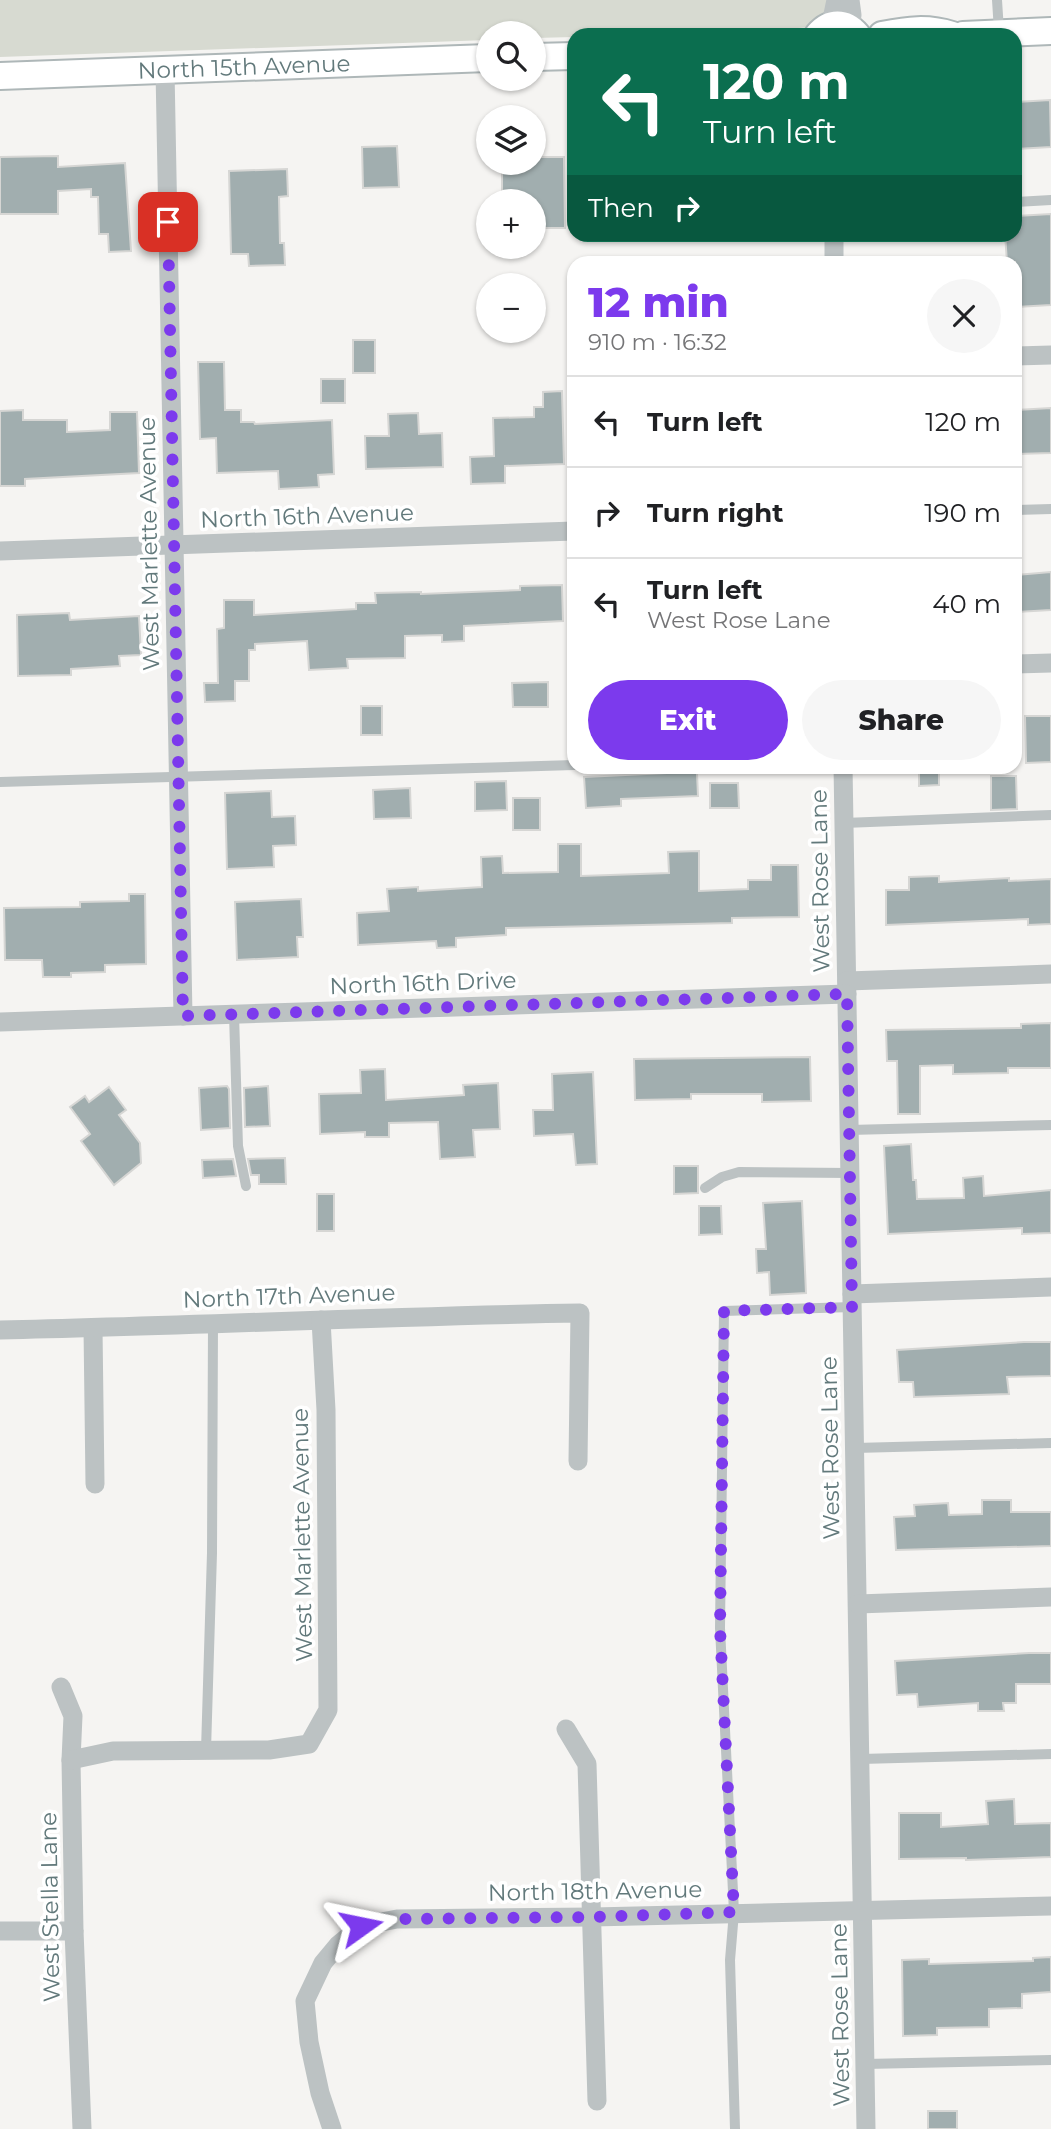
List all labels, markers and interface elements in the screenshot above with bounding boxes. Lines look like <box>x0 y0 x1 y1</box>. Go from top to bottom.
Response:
map controls <box>476 21 546 343</box>
button: search <box>476 21 546 91</box>
street label: North 15th Avenue <box>137 49 351 85</box>
text: 120 m <box>703 52 850 111</box>
icon: left <box>588 56 679 147</box>
button: layers <box>476 105 546 175</box>
text: Turn left <box>703 112 837 151</box>
button: + <box>476 189 546 259</box>
icon: right <box>668 189 706 227</box>
pin <box>138 192 198 252</box>
text: Then <box>588 192 654 224</box>
icon: arrive <box>149 203 187 241</box>
button: − <box>476 273 546 343</box>
text: 12 min <box>588 276 729 328</box>
button: close <box>927 279 1001 353</box>
text: 910 m · 16:32 <box>588 328 727 356</box>
icon: left <box>588 403 626 441</box>
text: Turn left <box>647 406 763 438</box>
text: 120 m <box>925 406 1001 438</box>
street label: West Marlette Avenue <box>133 417 165 671</box>
icon: right <box>588 494 626 532</box>
text: Turn right <box>647 497 783 529</box>
text: 190 m <box>924 497 1001 529</box>
street label: North 16th Avenue <box>200 498 414 534</box>
text: Turn left <box>647 574 763 606</box>
icon: left <box>588 585 626 623</box>
text: 40 m <box>932 588 1001 620</box>
text: West Rose Lane <box>647 606 831 634</box>
button: Exit <box>588 680 788 760</box>
button: Share <box>802 680 1001 760</box>
street label: West Rose Lane <box>804 789 836 973</box>
street label: North 16th Drive <box>329 966 517 1000</box>
street label: North 17th Avenue <box>182 1278 396 1314</box>
street label: West Rose Lane <box>814 1356 846 1540</box>
street label: West Marlette Avenue <box>286 1408 318 1662</box>
street label: West Stella Lane <box>34 1812 66 2002</box>
street label: North 18th Avenue <box>488 1875 702 1907</box>
position arrow <box>324 1889 398 1963</box>
street label: West Rose Lane <box>824 1923 856 2107</box>

